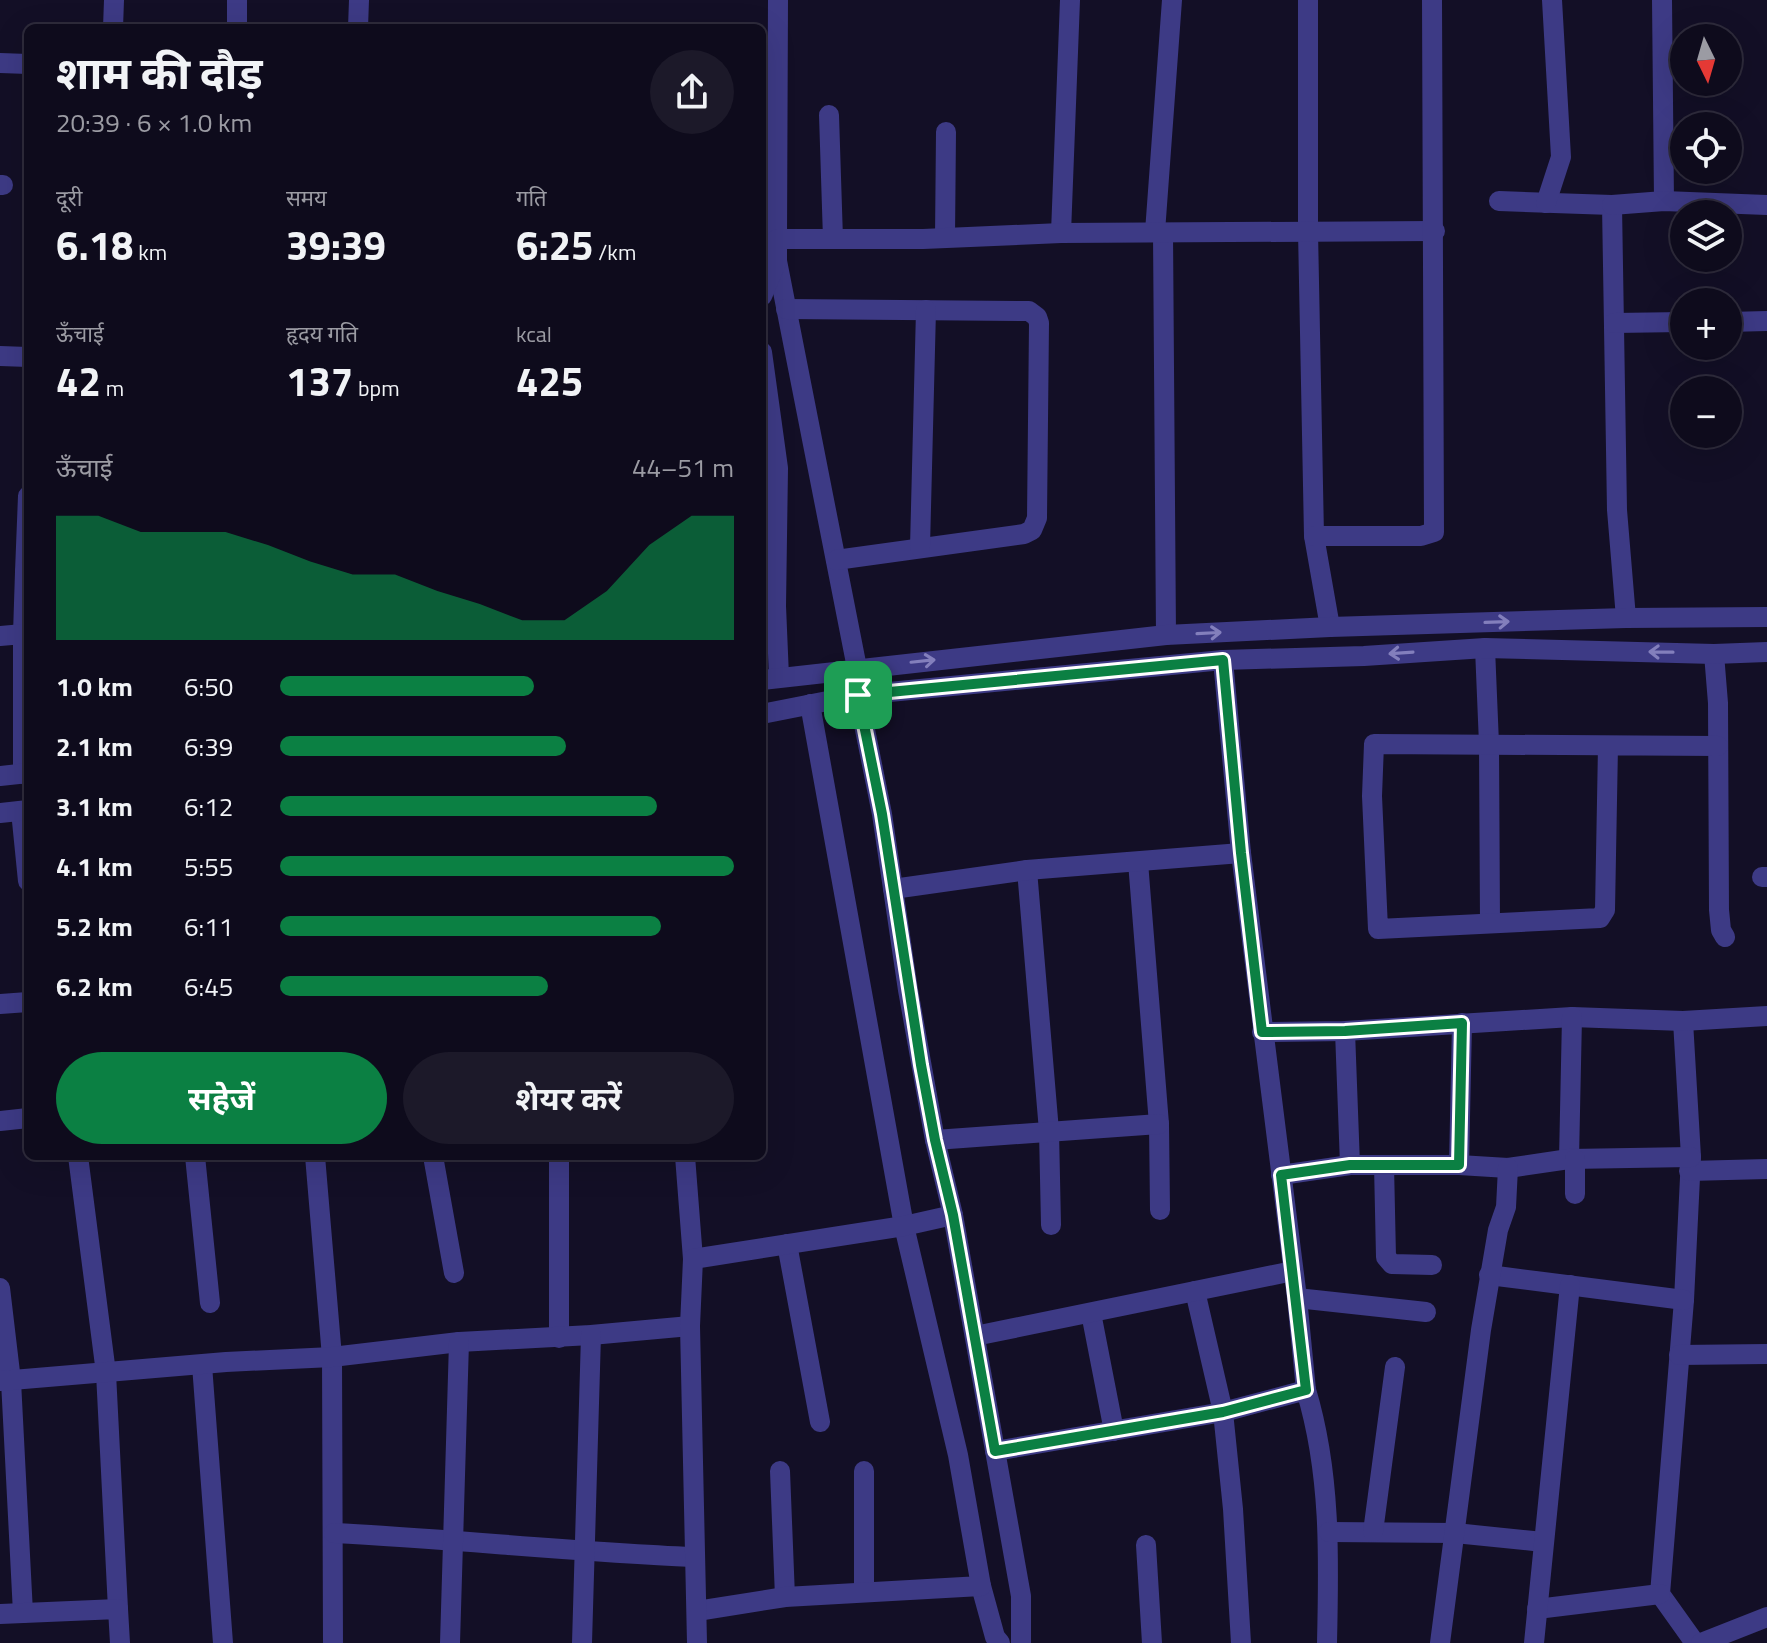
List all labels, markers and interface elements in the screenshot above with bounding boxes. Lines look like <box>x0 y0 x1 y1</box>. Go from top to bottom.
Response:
north arrow <box>1670 24 1742 96</box>
map controls <box>1670 24 1742 448</box>
text: शाम की दौड़ <box>56 39 263 106</box>
button: share <box>650 50 734 134</box>
text: 20:39 · 6 × 1.0 km <box>56 103 252 142</box>
button: locate <box>1670 112 1742 184</box>
text: दूरी <box>56 181 82 215</box>
text: समय <box>286 181 327 215</box>
text: गति <box>516 181 547 215</box>
button: layers <box>1670 200 1742 272</box>
text: 6.18 <box>56 215 133 276</box>
text: 39:39 <box>286 215 386 276</box>
text: 6:25 <box>516 215 593 276</box>
text: km <box>133 235 167 269</box>
text: /km <box>593 235 636 269</box>
button: + <box>1670 288 1742 360</box>
text: ऊँचाई <box>56 317 104 351</box>
text: हृदय गति <box>286 317 358 351</box>
text: kcal <box>516 317 552 351</box>
text: 42 <box>56 351 101 412</box>
text: 137 <box>286 351 353 412</box>
text: 425 <box>516 351 583 412</box>
text: m <box>101 371 124 405</box>
text: bpm <box>353 371 400 405</box>
button: − <box>1670 376 1742 448</box>
text: ऊँचाई <box>56 448 112 487</box>
text: 44–51 m <box>632 448 734 487</box>
one-way arrow <box>1483 614 1510 630</box>
one-way arrow <box>1195 626 1222 641</box>
one-way arrow <box>1648 645 1675 660</box>
one-way arrow <box>1388 646 1415 661</box>
one-way arrow <box>909 654 936 669</box>
pin <box>824 661 892 729</box>
text: 1.0 km <box>56 667 133 706</box>
text: 6:50 <box>184 667 233 706</box>
icon: arrive <box>836 673 880 717</box>
text: 2.1 km <box>56 727 133 766</box>
text: 6:39 <box>184 727 233 766</box>
text: 3.1 km <box>56 787 133 826</box>
text: 6:12 <box>184 787 233 826</box>
text: 4.1 km <box>56 847 133 886</box>
text: 5:55 <box>184 847 233 886</box>
text: 5.2 km <box>56 907 133 946</box>
text: 6:11 <box>184 907 233 946</box>
text: 6.2 km <box>56 967 133 1006</box>
text: 6:45 <box>184 967 233 1006</box>
button: सहेजें <box>56 1052 387 1144</box>
button: शेयर करें <box>403 1052 734 1144</box>

